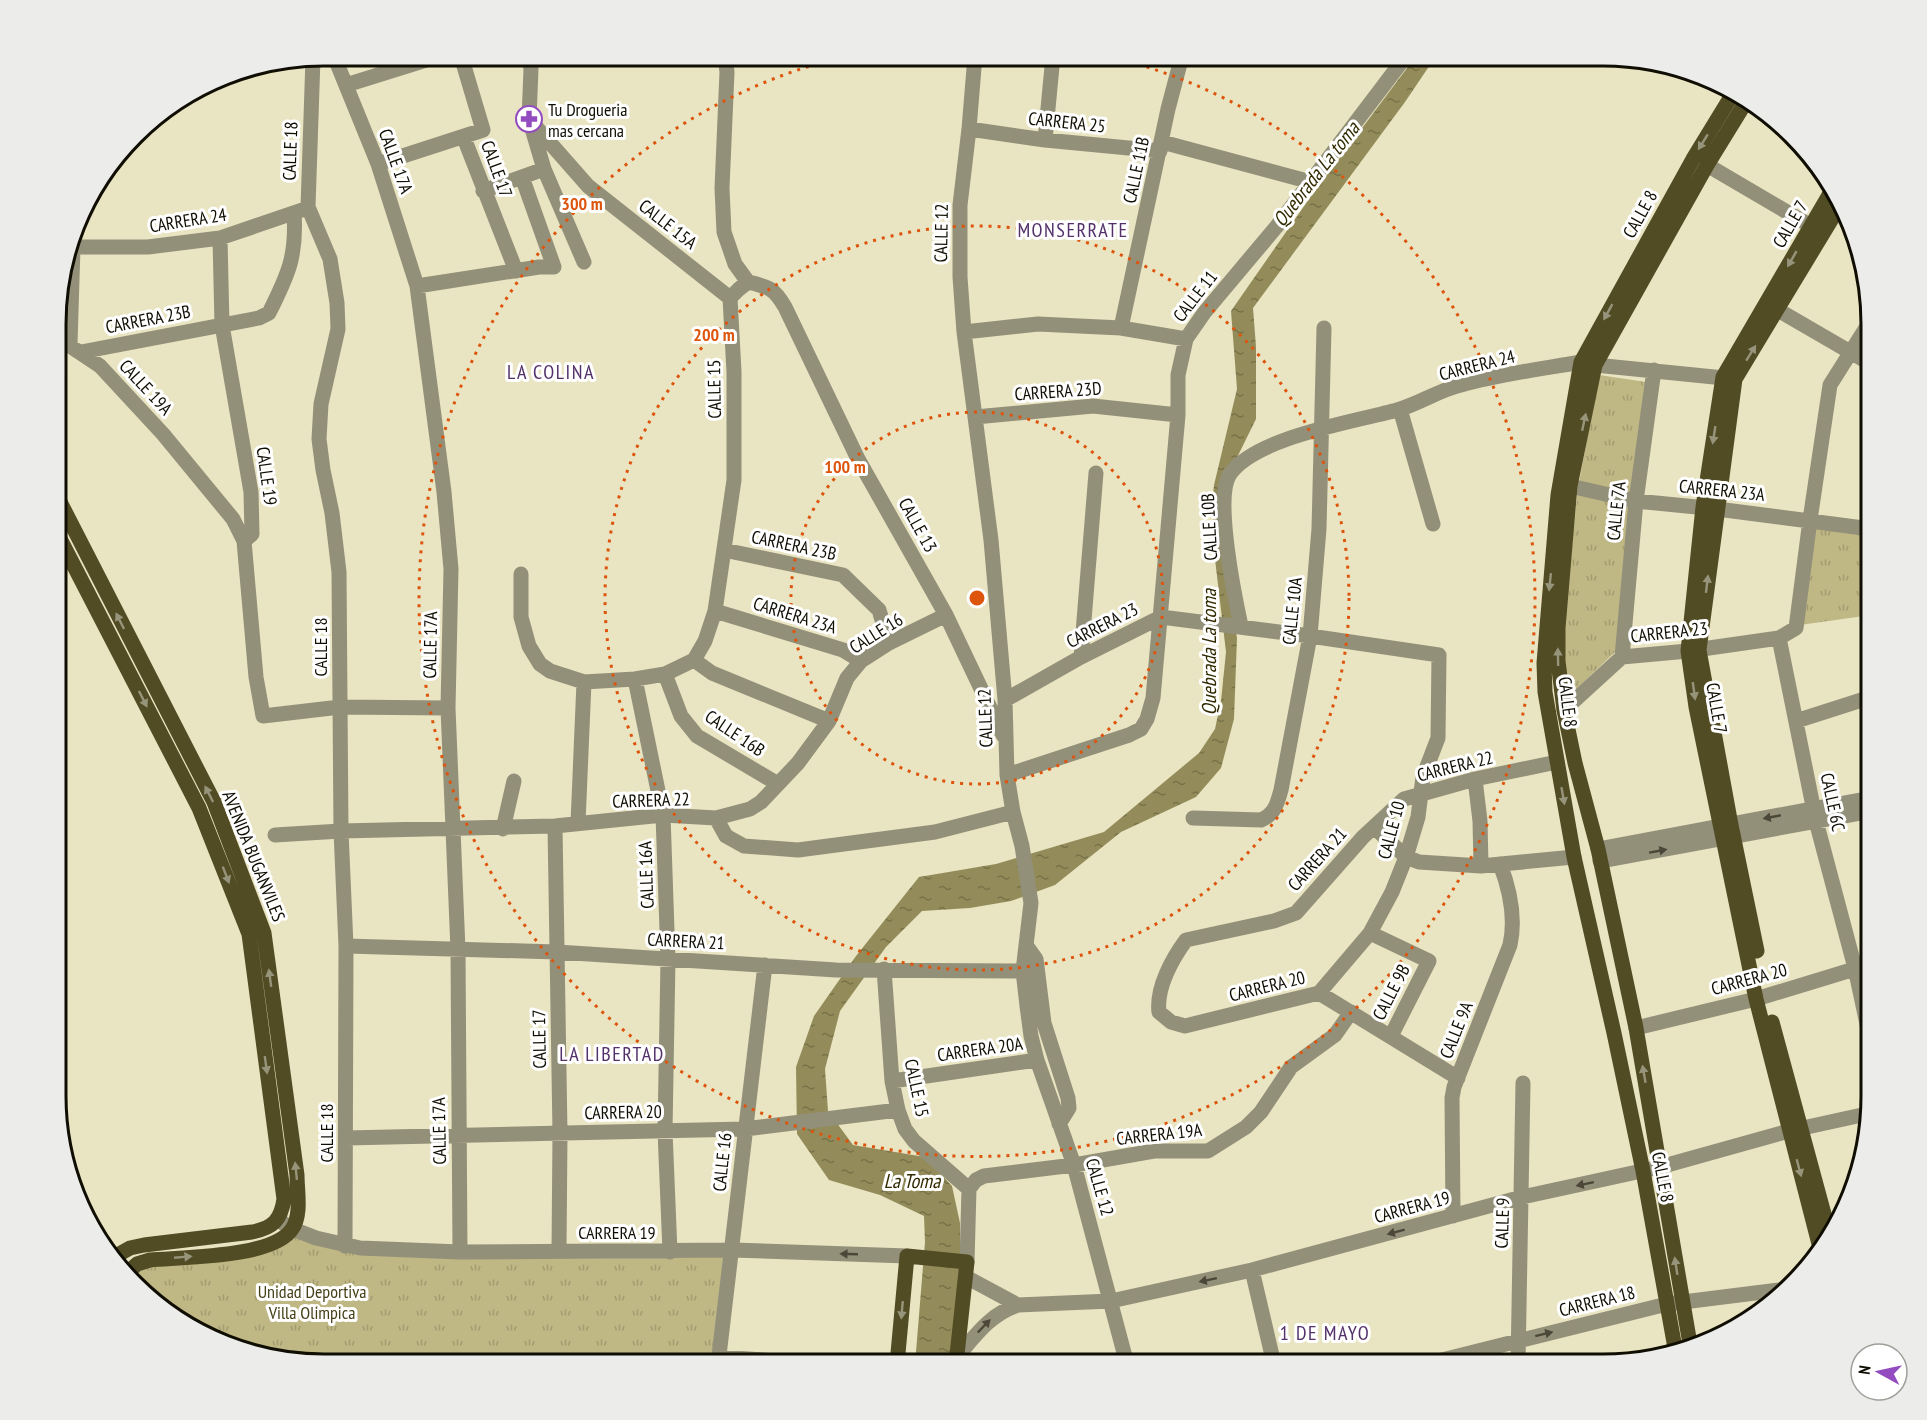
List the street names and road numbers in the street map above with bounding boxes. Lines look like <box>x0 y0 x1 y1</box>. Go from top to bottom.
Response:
street label: CARRERA 25 <box>1027 107 1107 137</box>
street label: CALLE 18 <box>277 121 303 181</box>
street label: CALLE 17A <box>374 125 418 197</box>
street label: CALLE 11B <box>1118 135 1154 205</box>
street label: CALLE 17 <box>476 137 518 201</box>
street label: CALLE 8 <box>1618 186 1662 242</box>
street label: CALLE 15A <box>634 194 702 254</box>
street label: CALLE 7 <box>1767 196 1813 252</box>
street label: CARRERA 24 <box>148 203 228 237</box>
street label: CALLE 12 <box>929 203 953 263</box>
street label: CALLE 11 <box>1168 266 1222 326</box>
street label: CARRERA 23B <box>104 300 192 338</box>
street label: CARRERA 24 <box>1437 344 1517 386</box>
street label: CALLE 19A <box>115 354 178 420</box>
street label: CALLE 15 <box>702 359 726 419</box>
street label: CARRERA 23D <box>1014 376 1102 406</box>
street label: CALLE 19 <box>252 445 282 507</box>
street label: CARRERA 23A <box>1678 474 1766 506</box>
street label: CALLE 7A <box>1601 480 1631 542</box>
street label: CALLE 10B <box>1196 493 1222 561</box>
street label: CALLE 13 <box>894 494 942 556</box>
street label: CARRERA 23B <box>750 525 838 565</box>
street label: CALLE 10A <box>1277 576 1307 646</box>
street label: CARRERA 23A <box>751 591 840 639</box>
street label: CARRERA 23 <box>1062 597 1142 653</box>
street label: CALLE 16 <box>845 608 907 658</box>
street label: CALLE 17A <box>418 611 442 679</box>
street label: CARRERA 23 <box>1629 617 1709 647</box>
street label: CALLE 18 <box>309 618 332 677</box>
street label: CALLE 8 <box>1553 675 1583 729</box>
street label: CALLE 7 <box>1701 681 1733 735</box>
street label: CALLE 12 <box>972 688 998 748</box>
street label: CALLE 16B <box>701 705 769 761</box>
street label: CARRERA 22 <box>1415 745 1495 787</box>
street label: CALLE 6C <box>1816 771 1850 833</box>
street label: AVENIDA BUGANVILES <box>217 787 291 925</box>
street label: CARRERA 22 <box>612 787 690 813</box>
street label: CALLE 10 <box>1372 799 1410 861</box>
street label: CARRERA 21 <box>1283 823 1351 895</box>
street label: CALLE 16A <box>633 840 659 909</box>
street label: CARRERA 21 <box>647 927 725 955</box>
street label: CARRERA 20 <box>1709 958 1789 1000</box>
street label: CALLE 9B <box>1367 960 1415 1024</box>
street label: CARRERA 20 <box>1227 965 1307 1007</box>
street label: CALLE 9A <box>1434 998 1478 1062</box>
street label: CALLE 17 <box>527 1009 551 1069</box>
street label: CARRERA 20A <box>936 1032 1025 1066</box>
street label: CALLE 15 <box>900 1057 934 1119</box>
street label: CALLE 17A <box>427 1097 451 1165</box>
street label: CARRERA 20 <box>584 1100 662 1124</box>
street label: CALLE 18 <box>315 1104 338 1163</box>
street label: CARRERA 19A <box>1115 1118 1203 1150</box>
street label: CALLE 16 <box>707 1131 737 1193</box>
street label: CALLE 8 <box>1647 1150 1679 1204</box>
street label: CALLE 12 <box>1081 1155 1119 1219</box>
street label: CARRERA 19 <box>1372 1186 1452 1228</box>
street label: CALLE 9 <box>1490 1197 1514 1249</box>
street label: CARRERA 19 <box>578 1221 656 1244</box>
street label: CARRERA 18 <box>1557 1280 1637 1322</box>

